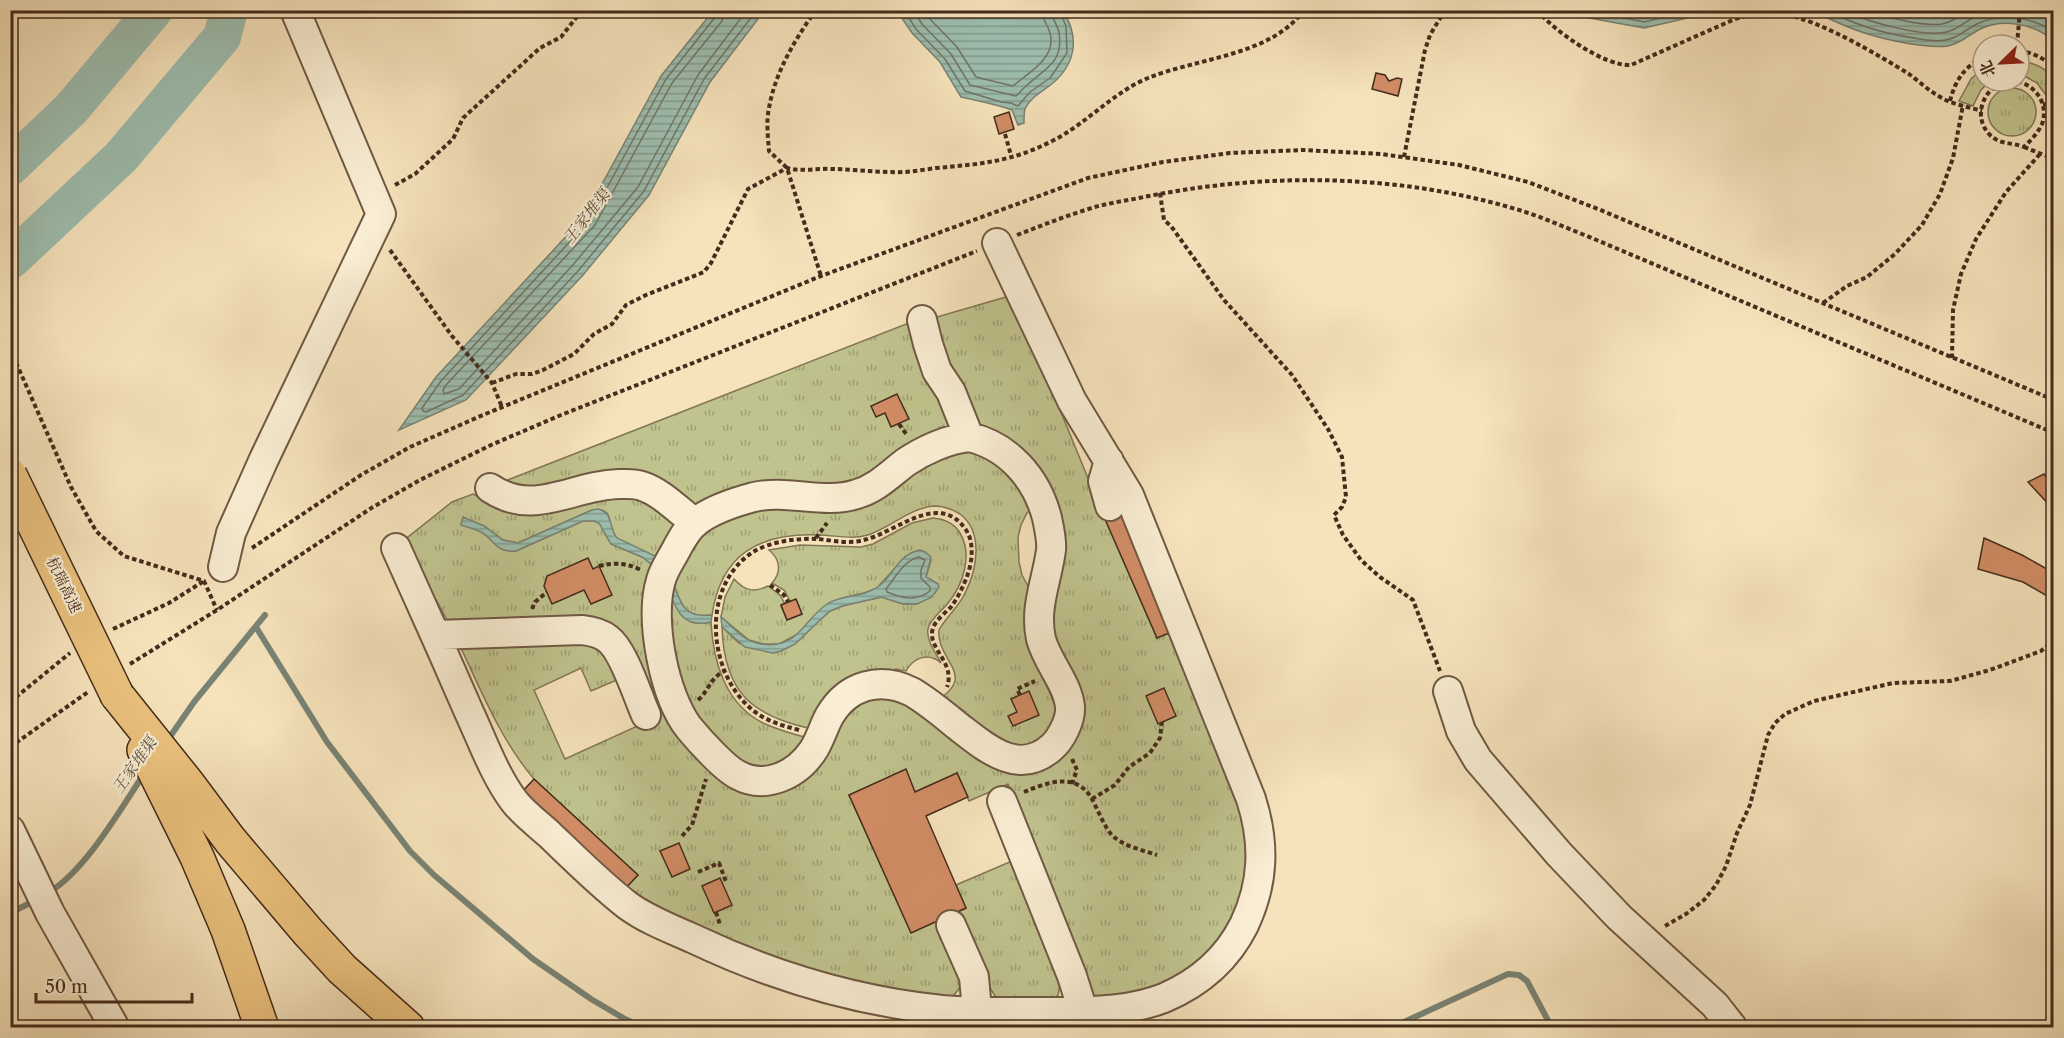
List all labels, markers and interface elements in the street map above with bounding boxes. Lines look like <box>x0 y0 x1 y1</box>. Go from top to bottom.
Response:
north arrow <box>1971 33 2031 93</box>
text: 北 <box>1975 58 2000 80</box>
water label: 王家堆渠 <box>558 183 615 247</box>
street label: 杭瑞高速 <box>43 554 86 616</box>
water label: 王家堆渠 <box>107 731 162 797</box>
scale bar <box>36 966 192 1004</box>
text: 50 m <box>45 976 88 998</box>

